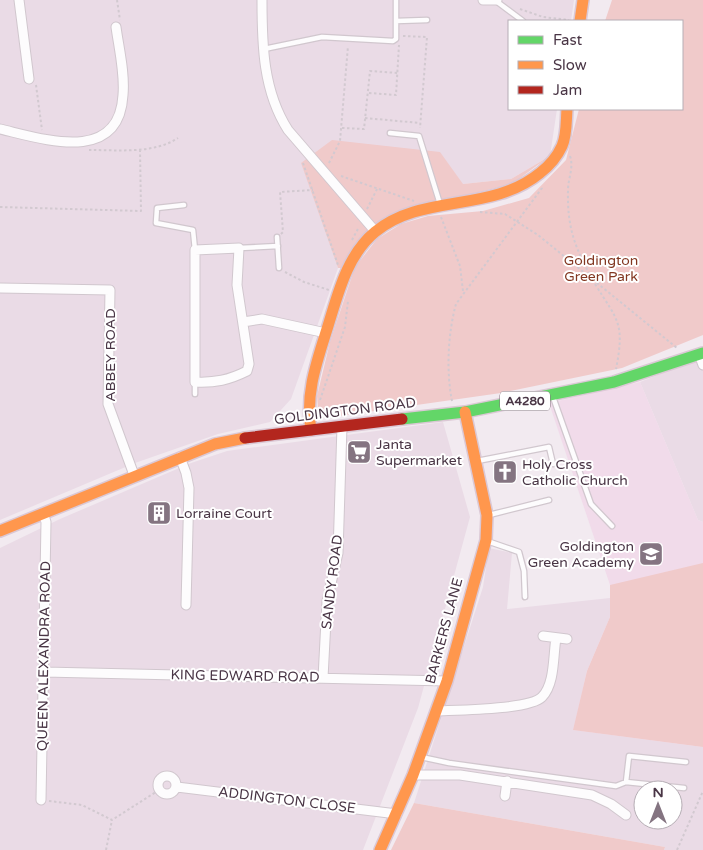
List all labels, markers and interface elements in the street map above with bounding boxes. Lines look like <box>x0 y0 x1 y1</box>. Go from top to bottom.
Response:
legend <box>508 20 683 110</box>
text: Fast <box>553 31 583 49</box>
text: Slow <box>553 56 587 74</box>
text: Jam <box>553 81 582 99</box>
park label: Goldington Green Park <box>564 252 638 285</box>
street label: ABBEY ROAD <box>102 308 119 402</box>
road number: A4280 <box>500 392 550 411</box>
street label: GOLDINGTON ROAD <box>273 394 417 428</box>
place label: Janta Supermarket <box>376 436 463 469</box>
supermarket icon: Janta Supermarket <box>346 439 372 465</box>
place label: Holy Cross Catholic Church <box>522 456 628 489</box>
church icon: Holy Cross Catholic Church <box>492 459 518 485</box>
building icon: Lorraine Court <box>146 500 172 526</box>
place label: Lorraine Court <box>176 505 273 522</box>
street label: SANDY ROAD <box>318 534 346 630</box>
place label: Goldington Green Academy <box>528 538 634 571</box>
school or university icon: Goldington Green Academy <box>638 541 664 567</box>
street label: QUEEN ALEXANDRA ROAD <box>34 561 54 751</box>
street label: BARKERS LANE <box>422 576 466 686</box>
street label: KING EDWARD ROAD <box>170 666 320 686</box>
north arrow <box>633 780 683 830</box>
street label: ADDINGTON CLOSE <box>217 783 357 817</box>
text: N <box>652 784 664 801</box>

